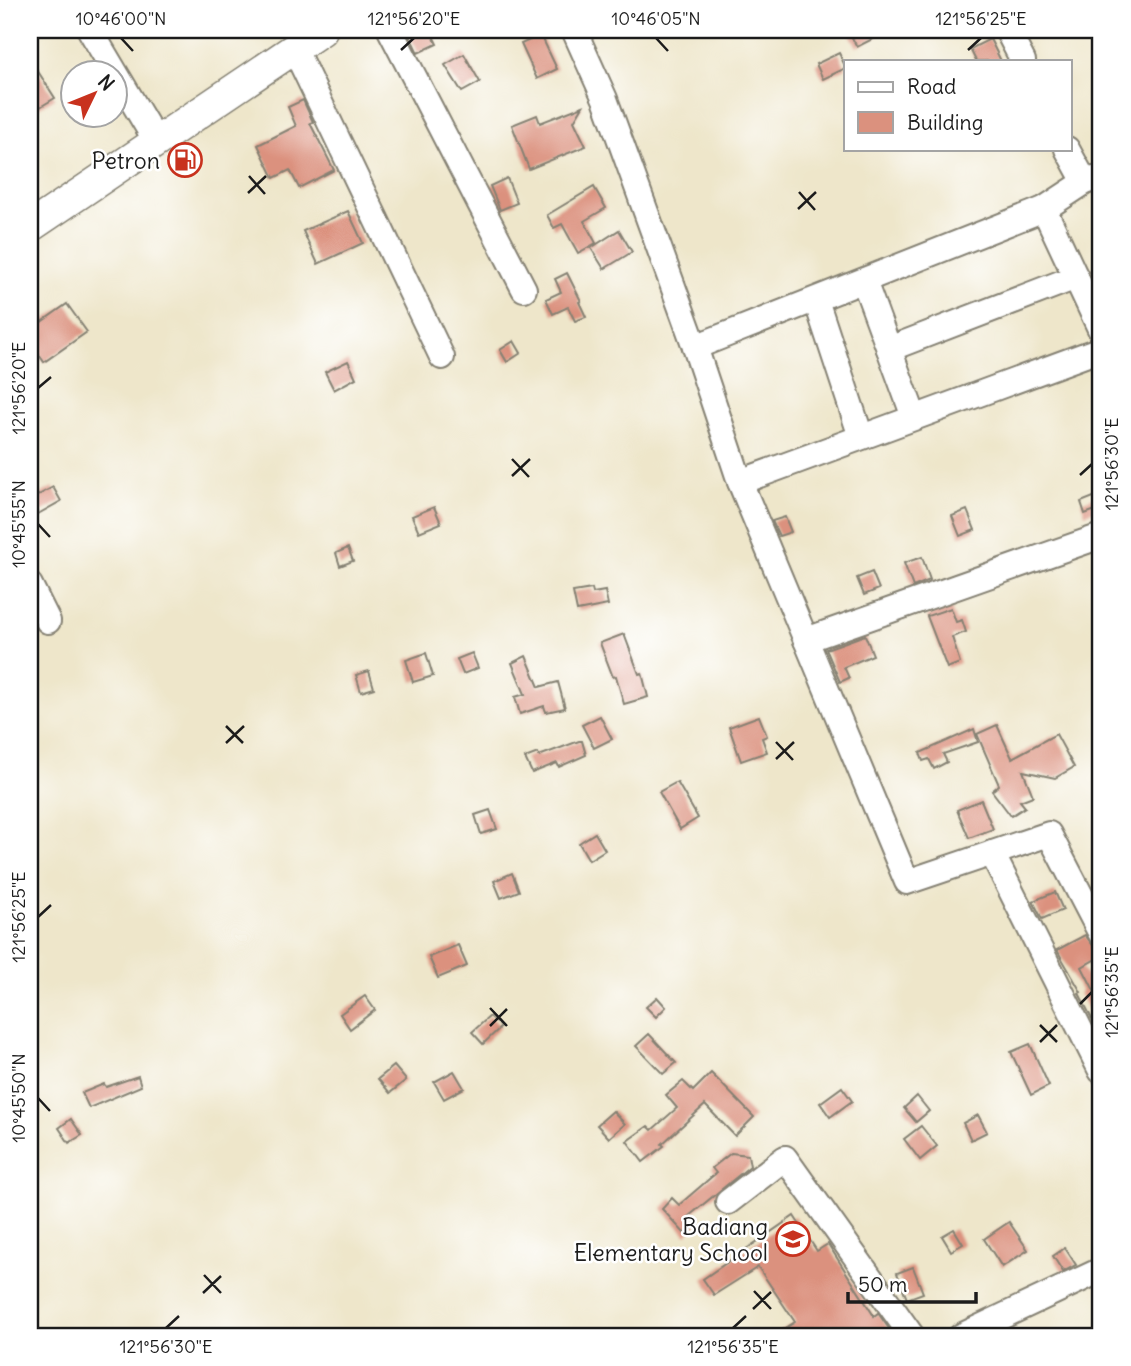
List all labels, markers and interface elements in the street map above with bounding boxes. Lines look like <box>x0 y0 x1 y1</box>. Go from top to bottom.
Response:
text: 10°46'00"N <box>75 7 167 30</box>
text: 121°56'20"E <box>368 7 460 30</box>
text: 10°46'05"N <box>611 7 701 30</box>
text: 121°56'25"E <box>935 7 1027 30</box>
north arrow <box>60 60 130 130</box>
legend <box>844 60 1072 150</box>
text: N <box>93 69 120 95</box>
text: Road <box>907 73 956 100</box>
text: Building <box>907 109 983 136</box>
fuel station icon: Petron <box>166 141 204 179</box>
place label: Petron <box>91 146 160 175</box>
text: 121°56'20"E <box>7 342 30 434</box>
text: 121°56'30"E <box>1100 417 1123 511</box>
text: 10°45'55"N <box>7 480 30 568</box>
text: 121°56'25"E <box>7 871 30 963</box>
text: 121°56'35"E <box>1100 946 1123 1038</box>
text: 10°45'50"N <box>7 1053 30 1143</box>
place label: Badiang Elementary School <box>574 1212 768 1267</box>
school or university icon: Badiang Elementary School <box>774 1220 812 1258</box>
scale bar <box>848 1261 975 1305</box>
text: 50 m <box>858 1271 907 1298</box>
text: 121°56'30"E <box>119 1335 213 1358</box>
text: 121°56'35"E <box>687 1335 779 1358</box>

